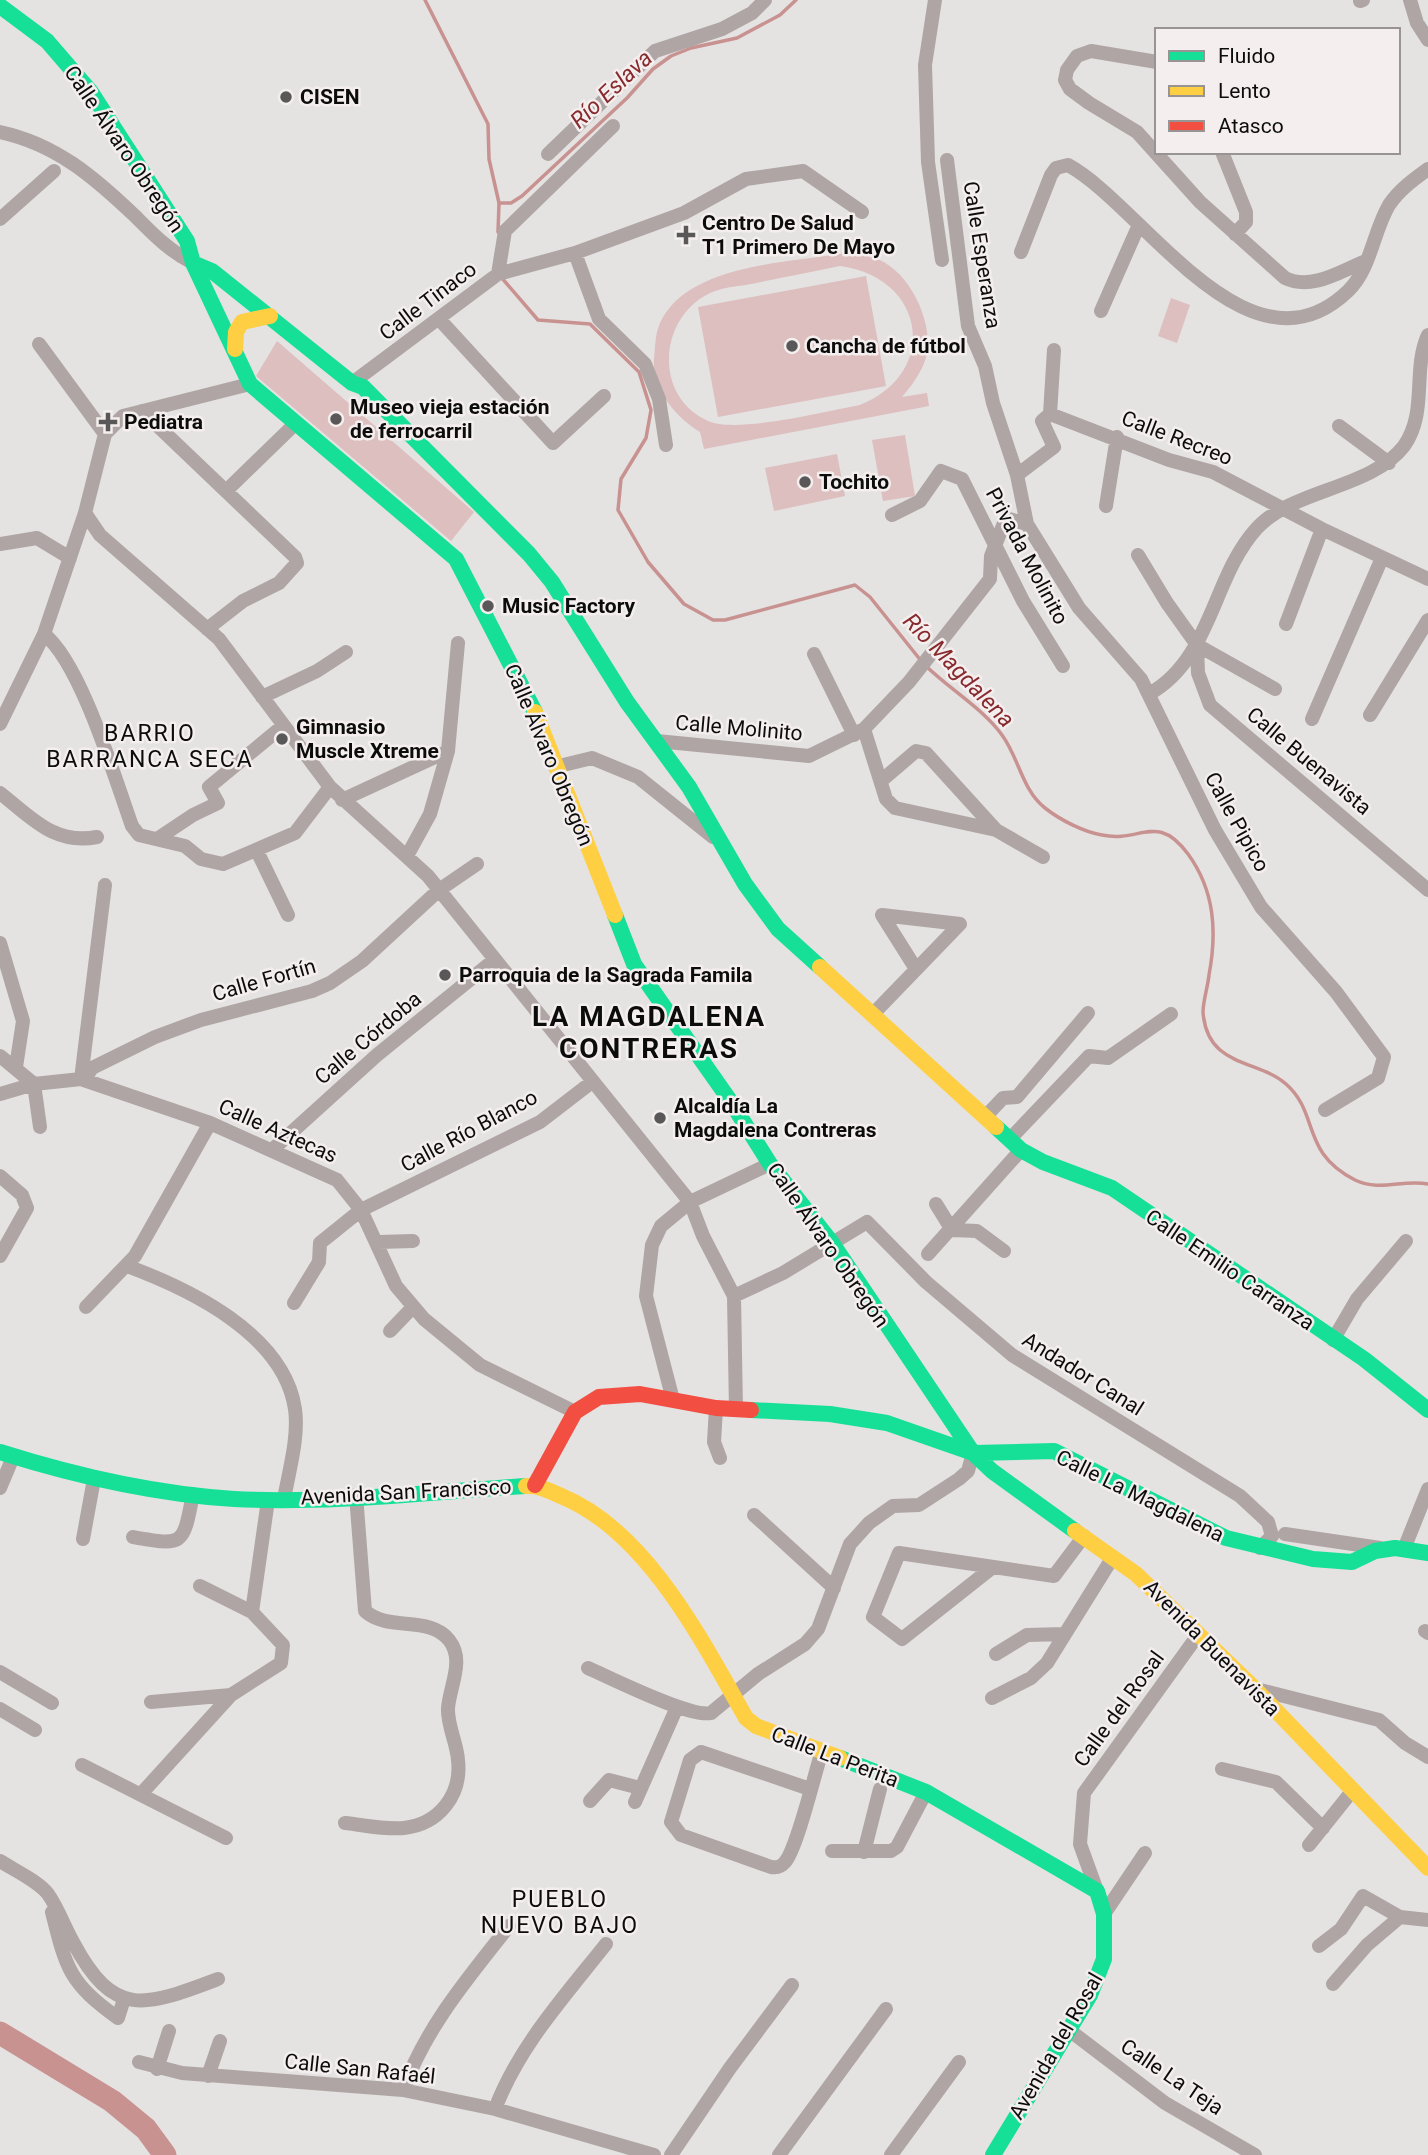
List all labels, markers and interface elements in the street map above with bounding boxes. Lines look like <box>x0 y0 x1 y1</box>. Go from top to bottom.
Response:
legend <box>1155 28 1400 154</box>
text: Fluido <box>1218 44 1275 68</box>
water label: Río Eslava <box>565 45 658 134</box>
street label: Calle Álvaro Obregón <box>59 61 189 237</box>
text: Lento <box>1218 79 1271 103</box>
place label: CISEN <box>300 85 359 109</box>
marker: CISEN <box>278 89 294 105</box>
text: Atasco <box>1218 114 1284 138</box>
street label: Calle Esperanza <box>958 180 1006 330</box>
place label: Centro De Salud T1 Primero De Mayo <box>702 211 895 259</box>
marker: Centro De Salud T1 Primero De Mayo <box>676 225 696 245</box>
street label: Calle Tinaco <box>375 257 481 345</box>
place label: Cancha de fútbol <box>806 334 966 358</box>
marker: Cancha de fútbol <box>784 338 800 354</box>
place label: Museo vieja estación de ferrocarril <box>350 395 549 443</box>
street label: Calle Recreo <box>1118 406 1236 470</box>
place label: Pediatra <box>124 410 203 434</box>
marker: Museo vieja estación de ferrocarril <box>328 411 344 427</box>
marker: Pediatra <box>98 412 118 432</box>
place label: Tochito <box>819 470 889 494</box>
marker: Tochito <box>797 474 813 490</box>
street label: Privada Molinito <box>981 484 1073 628</box>
place label: Music Factory <box>502 594 636 618</box>
marker: Music Factory <box>480 598 496 614</box>
water label: Río Magdalena <box>897 608 1020 733</box>
street label: Calle Álvaro Obregón <box>500 660 598 850</box>
street label: Calle Buenavista <box>1242 702 1376 820</box>
street label: Calle Molinito <box>674 710 804 746</box>
place label: Gimnasio Muscle Xtreme <box>296 715 439 763</box>
district label: BARRIO BARRANCA SECA <box>46 720 254 773</box>
marker: Gimnasio Muscle Xtreme <box>274 731 290 747</box>
street label: Calle Pipico <box>1200 768 1274 876</box>
street label: Calle Fortín <box>210 954 318 1006</box>
place label: Parroquia de la Sagrada Famila <box>459 963 753 987</box>
marker: Parroquia de la Sagrada Famila <box>437 967 453 983</box>
street label: Calle Córdoba <box>310 987 426 1089</box>
district label: LA MAGDALENA CONTRERAS <box>532 1000 766 1065</box>
street label: Calle Río Blanco <box>397 1085 541 1177</box>
street label: Calle Aztecas <box>215 1094 341 1168</box>
place label: Alcaldía La Magdalena Contreras <box>674 1094 877 1142</box>
marker: Alcaldía La Magdalena Contreras <box>652 1110 668 1126</box>
street label: Calle Álvaro Obregón <box>762 1158 894 1332</box>
street label: Calle Emilio Carranza <box>1141 1205 1319 1335</box>
street label: Andador Canal <box>1018 1327 1148 1421</box>
street label: Calle La Magdalena <box>1052 1445 1228 1547</box>
street label: Avenida San Francisco <box>300 1474 512 1510</box>
street label: Avenida Buenavista <box>1139 1575 1285 1721</box>
street label: Calle del Rosal <box>1069 1646 1169 1772</box>
street label: Calle La Perita <box>768 1722 902 1792</box>
district label: PUEBLO NUEVO BAJO <box>481 1886 639 1939</box>
street label: Avenida del Rosal <box>1004 1968 1108 2124</box>
street label: Calle La Teja <box>1116 2034 1228 2120</box>
street label: Calle San Rafaél <box>283 2049 437 2089</box>

